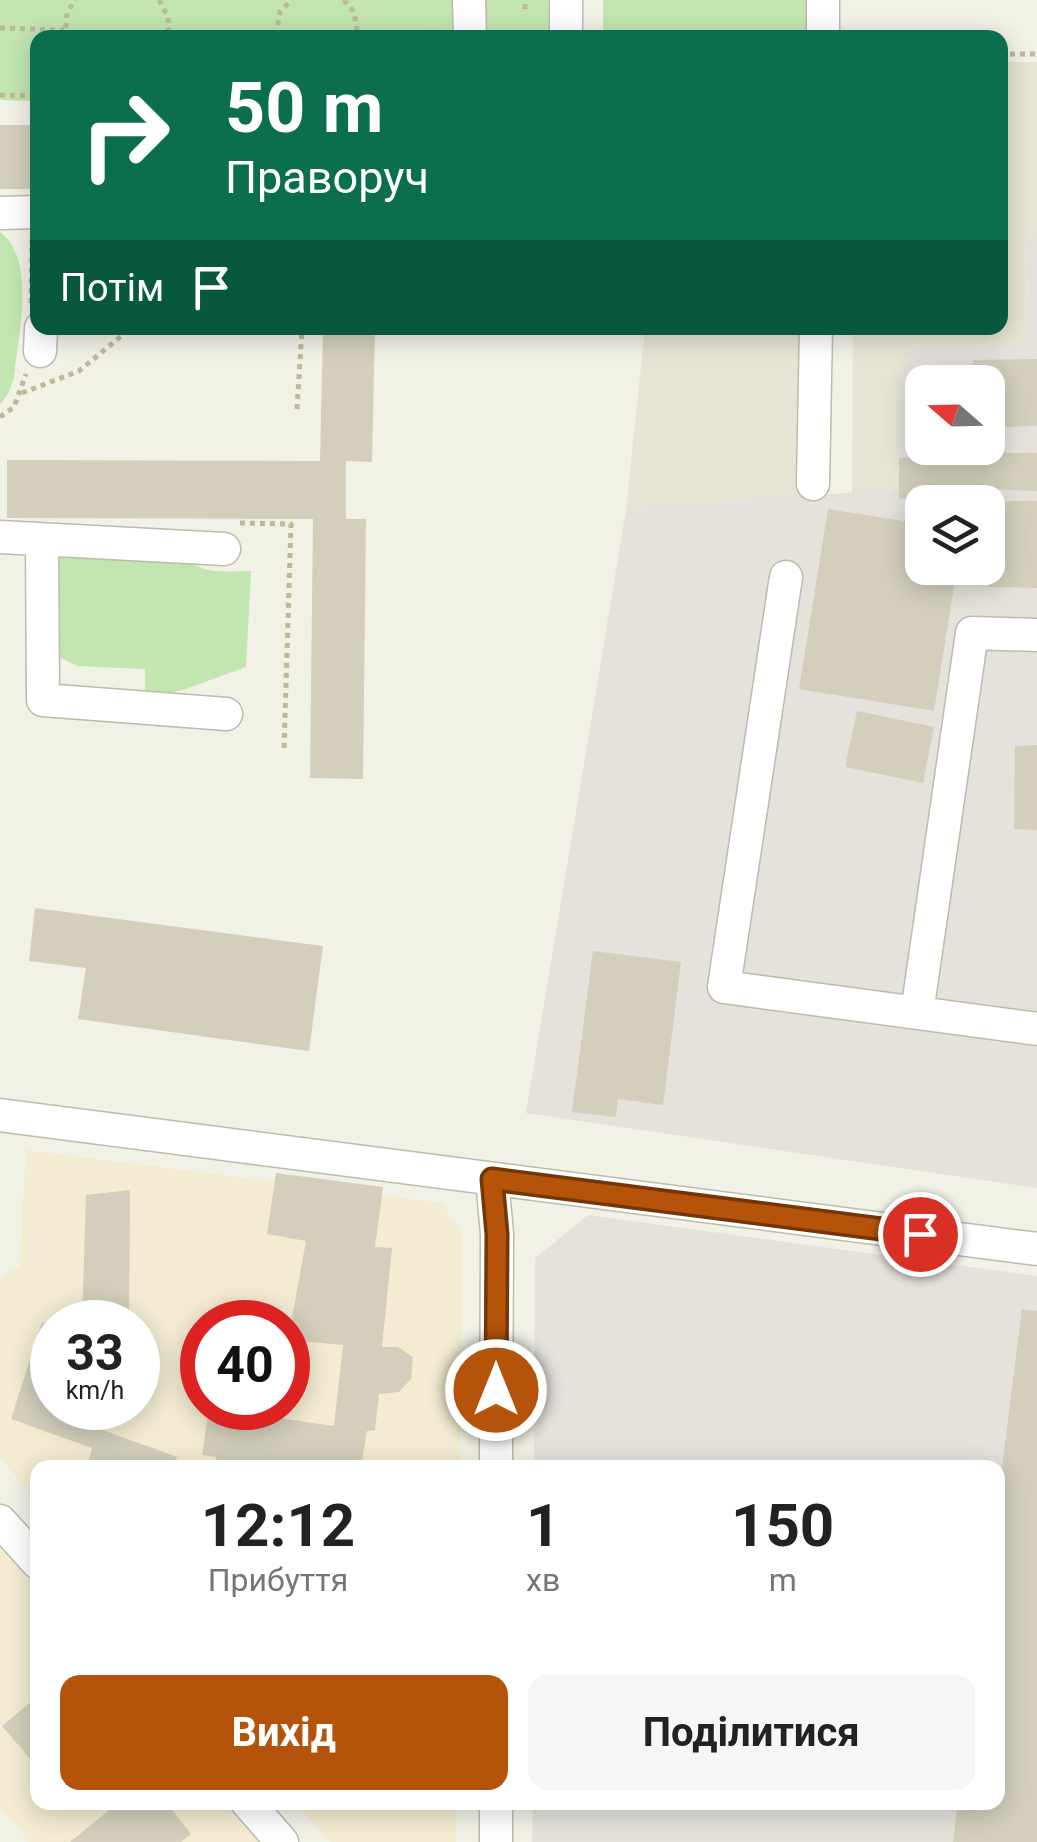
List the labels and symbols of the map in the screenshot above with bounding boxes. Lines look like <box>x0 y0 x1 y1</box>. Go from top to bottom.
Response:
north arrow <box>905 365 1005 465</box>
pin <box>878 1192 963 1277</box>
speed limit sign: 40 <box>180 1300 310 1430</box>
position arrow <box>444 1338 548 1442</box>

